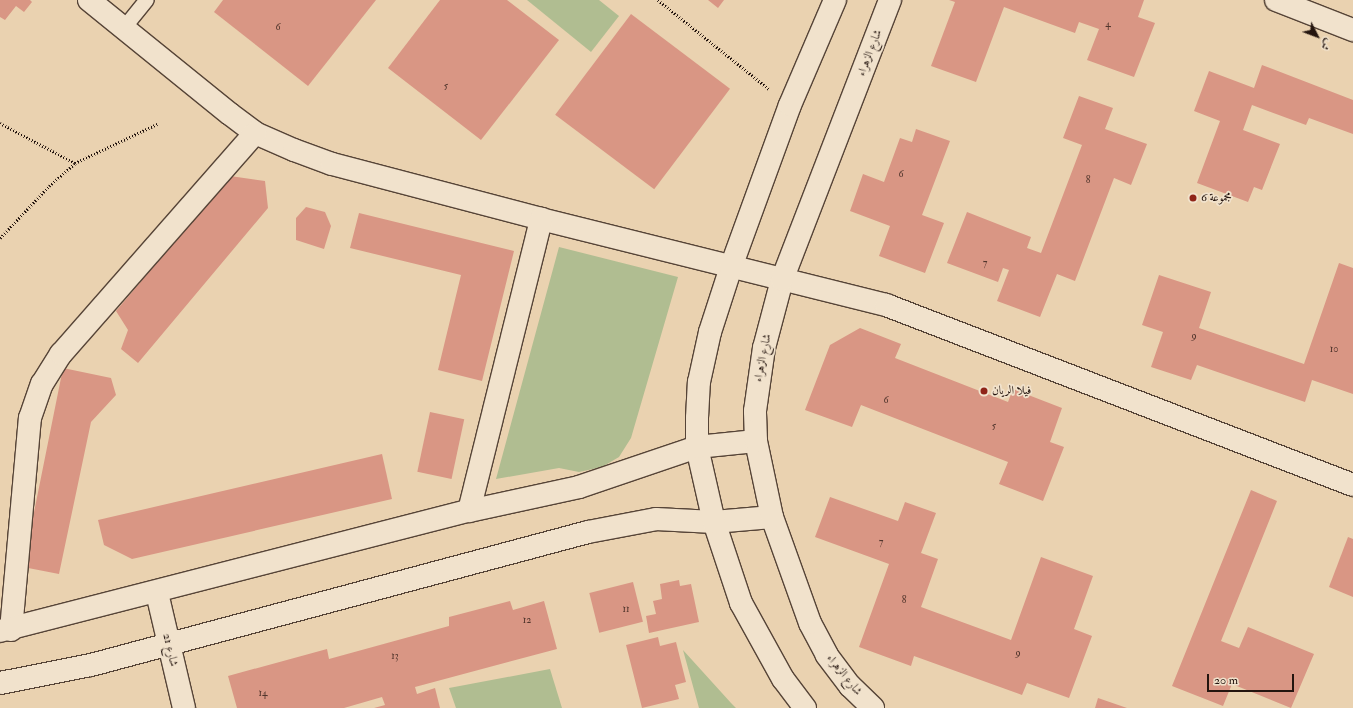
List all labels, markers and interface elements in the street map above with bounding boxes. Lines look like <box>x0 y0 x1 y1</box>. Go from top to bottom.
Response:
north arrow <box>1297 16 1337 56</box>
house number: 4 <box>1105 19 1111 31</box>
house number: 6 <box>275 22 281 34</box>
street label: شارع الزهراء <box>855 28 885 78</box>
text: ش <box>1318 36 1335 53</box>
house number: 5 <box>444 81 448 93</box>
house number: 6 <box>898 169 904 181</box>
house number: 8 <box>1086 175 1090 187</box>
place label: مجموعة 6 <box>1201 191 1232 205</box>
marker: مجموعة 6 <box>1188 193 1198 203</box>
house number: 7 <box>983 258 987 270</box>
house number: 9 <box>1191 331 1197 343</box>
street label: شارع الزهراء <box>751 333 775 383</box>
house number: 10 <box>1330 344 1338 356</box>
place label: فيلا الريان <box>992 384 1031 398</box>
marker: فيلا الريان <box>979 386 989 396</box>
house number: 6 <box>883 395 889 407</box>
house number: 5 <box>992 421 996 433</box>
house number: 7 <box>879 537 883 549</box>
house number: 8 <box>902 595 906 607</box>
house number: 11 <box>622 604 630 616</box>
house number: 12 <box>523 615 531 627</box>
street label: شارع 21 <box>159 632 181 668</box>
house number: 9 <box>1015 648 1021 660</box>
house number: 13 <box>391 651 399 663</box>
street label: شارع الزهراء <box>823 652 865 698</box>
scale bar <box>1209 666 1296 692</box>
text: 20 m <box>1214 673 1238 688</box>
house number: 14 <box>259 688 267 700</box>

